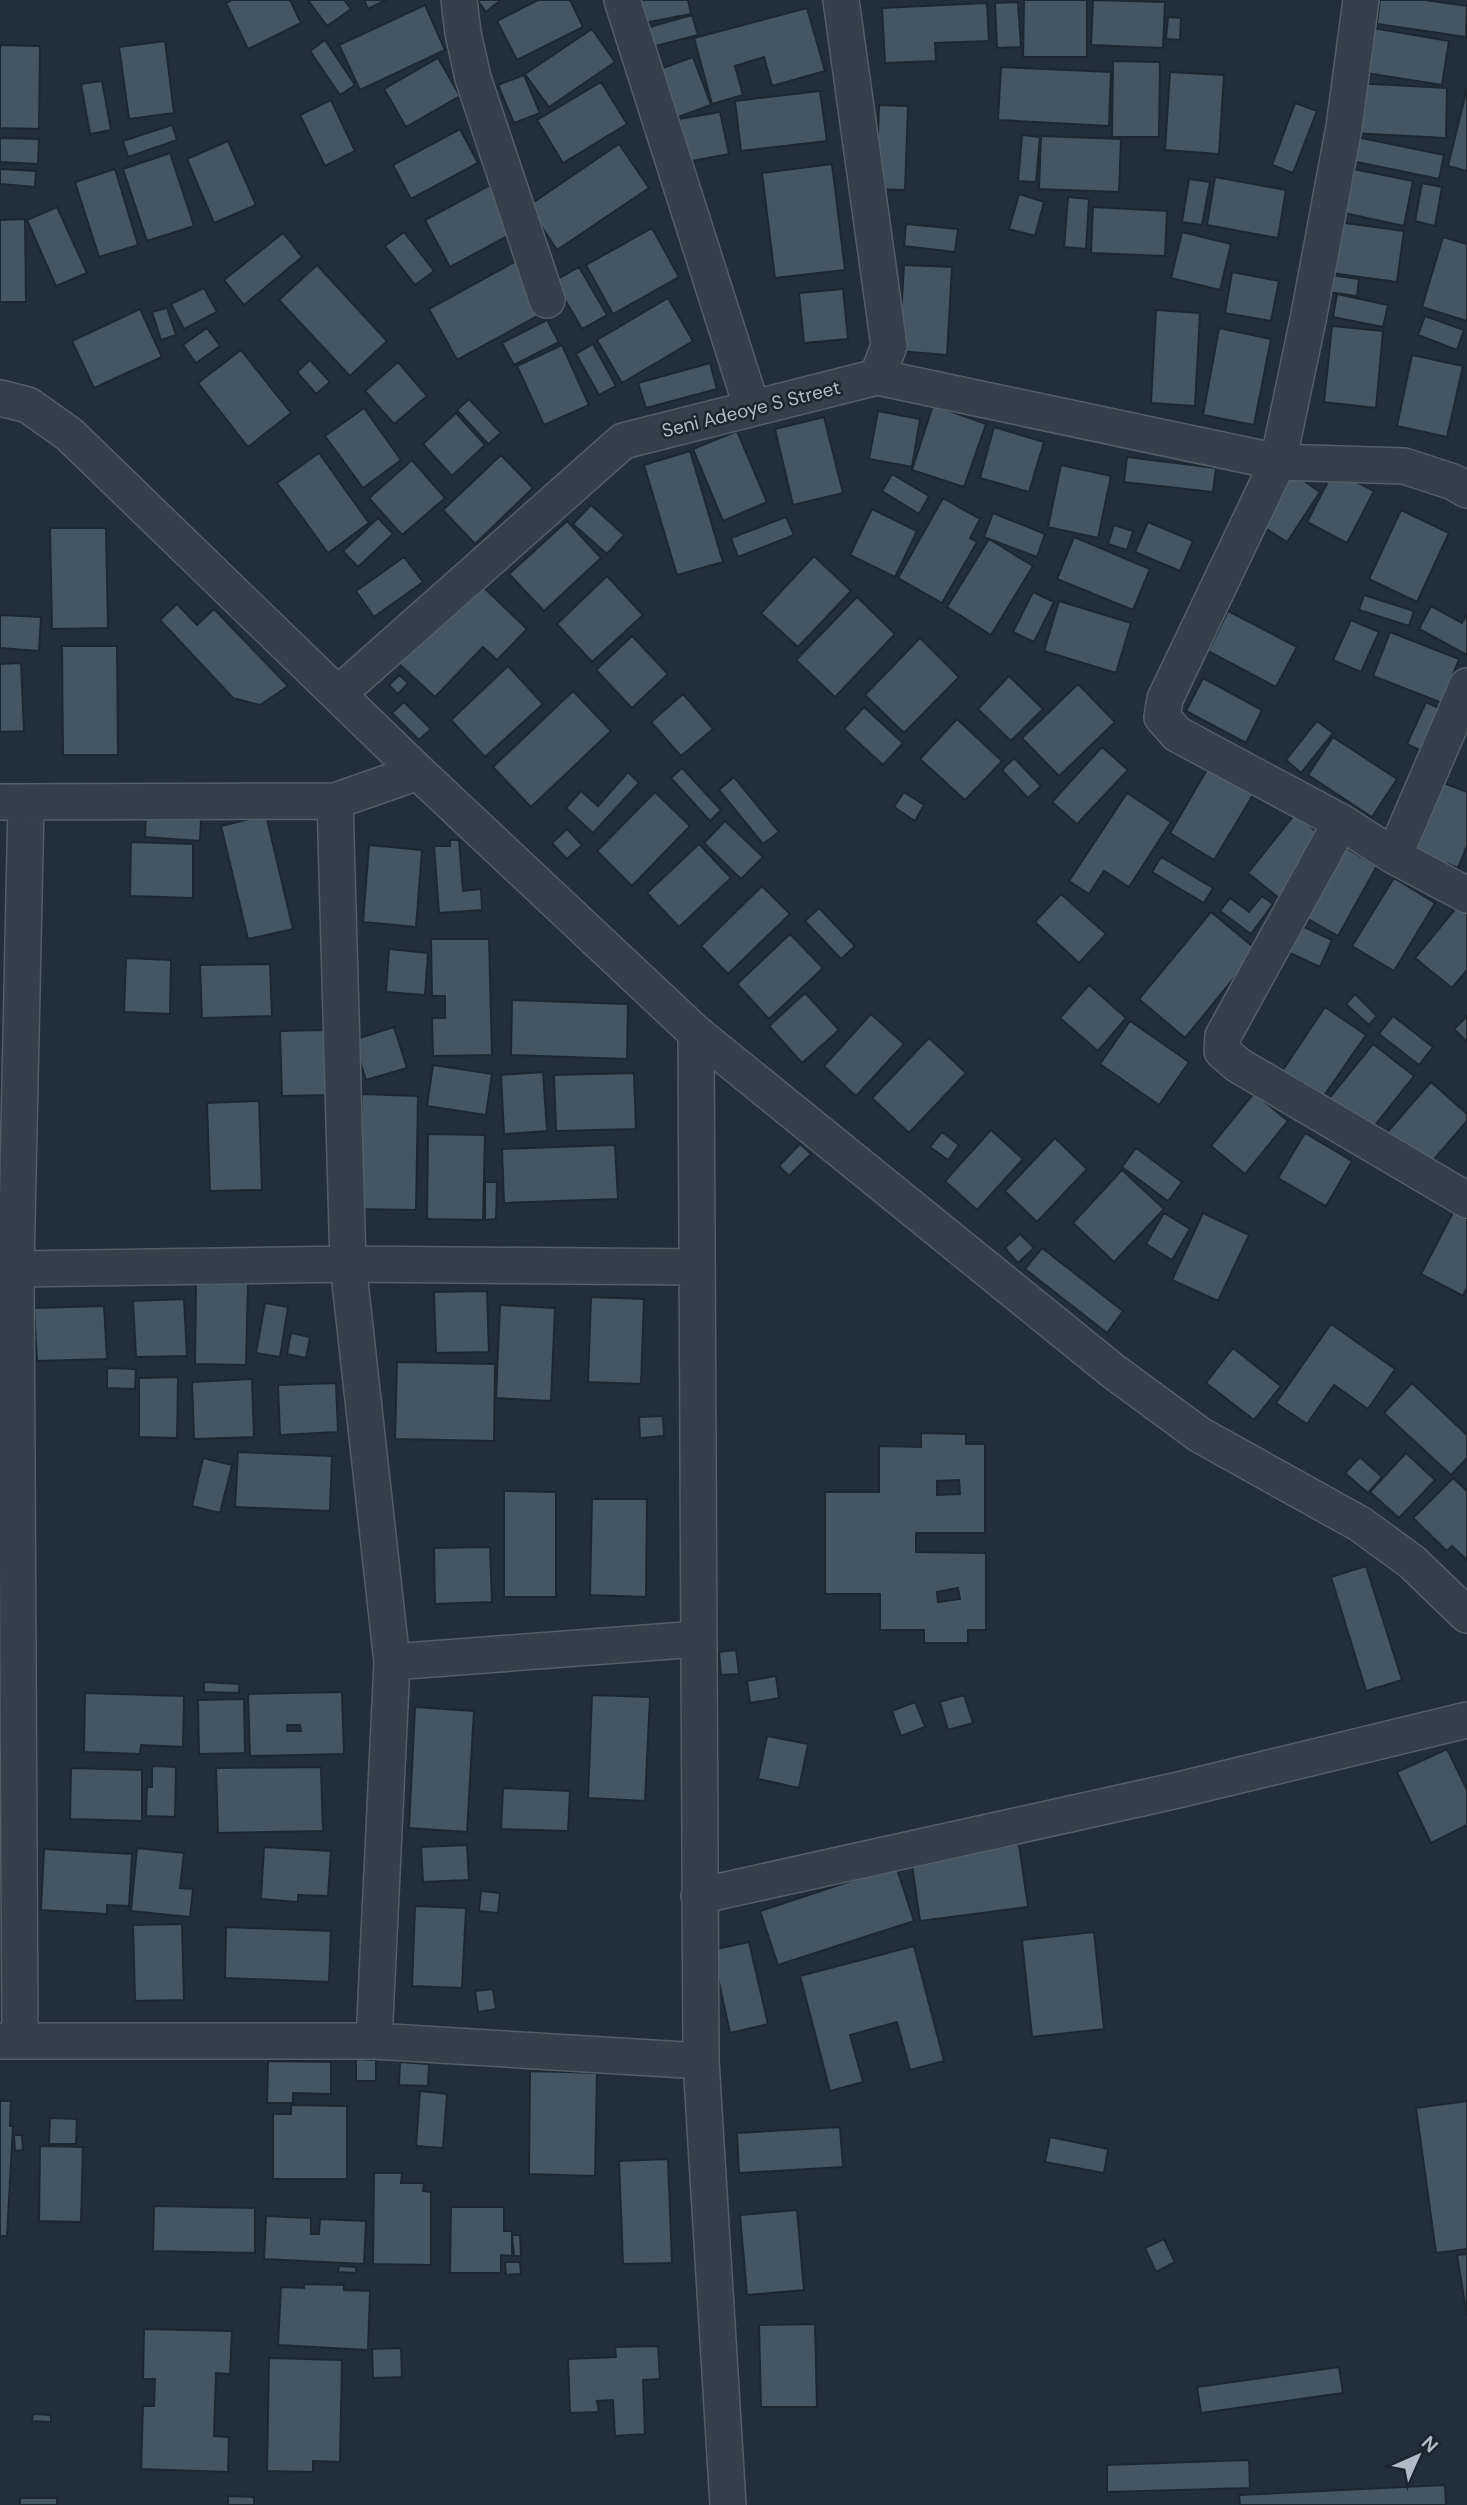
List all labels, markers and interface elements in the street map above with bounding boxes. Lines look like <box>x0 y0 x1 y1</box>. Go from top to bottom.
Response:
street label: Seni Adeoye S Street <box>659 375 843 443</box>
north arrow <box>1383 2421 1453 2491</box>
text: N <box>1416 2431 1443 2458</box>

